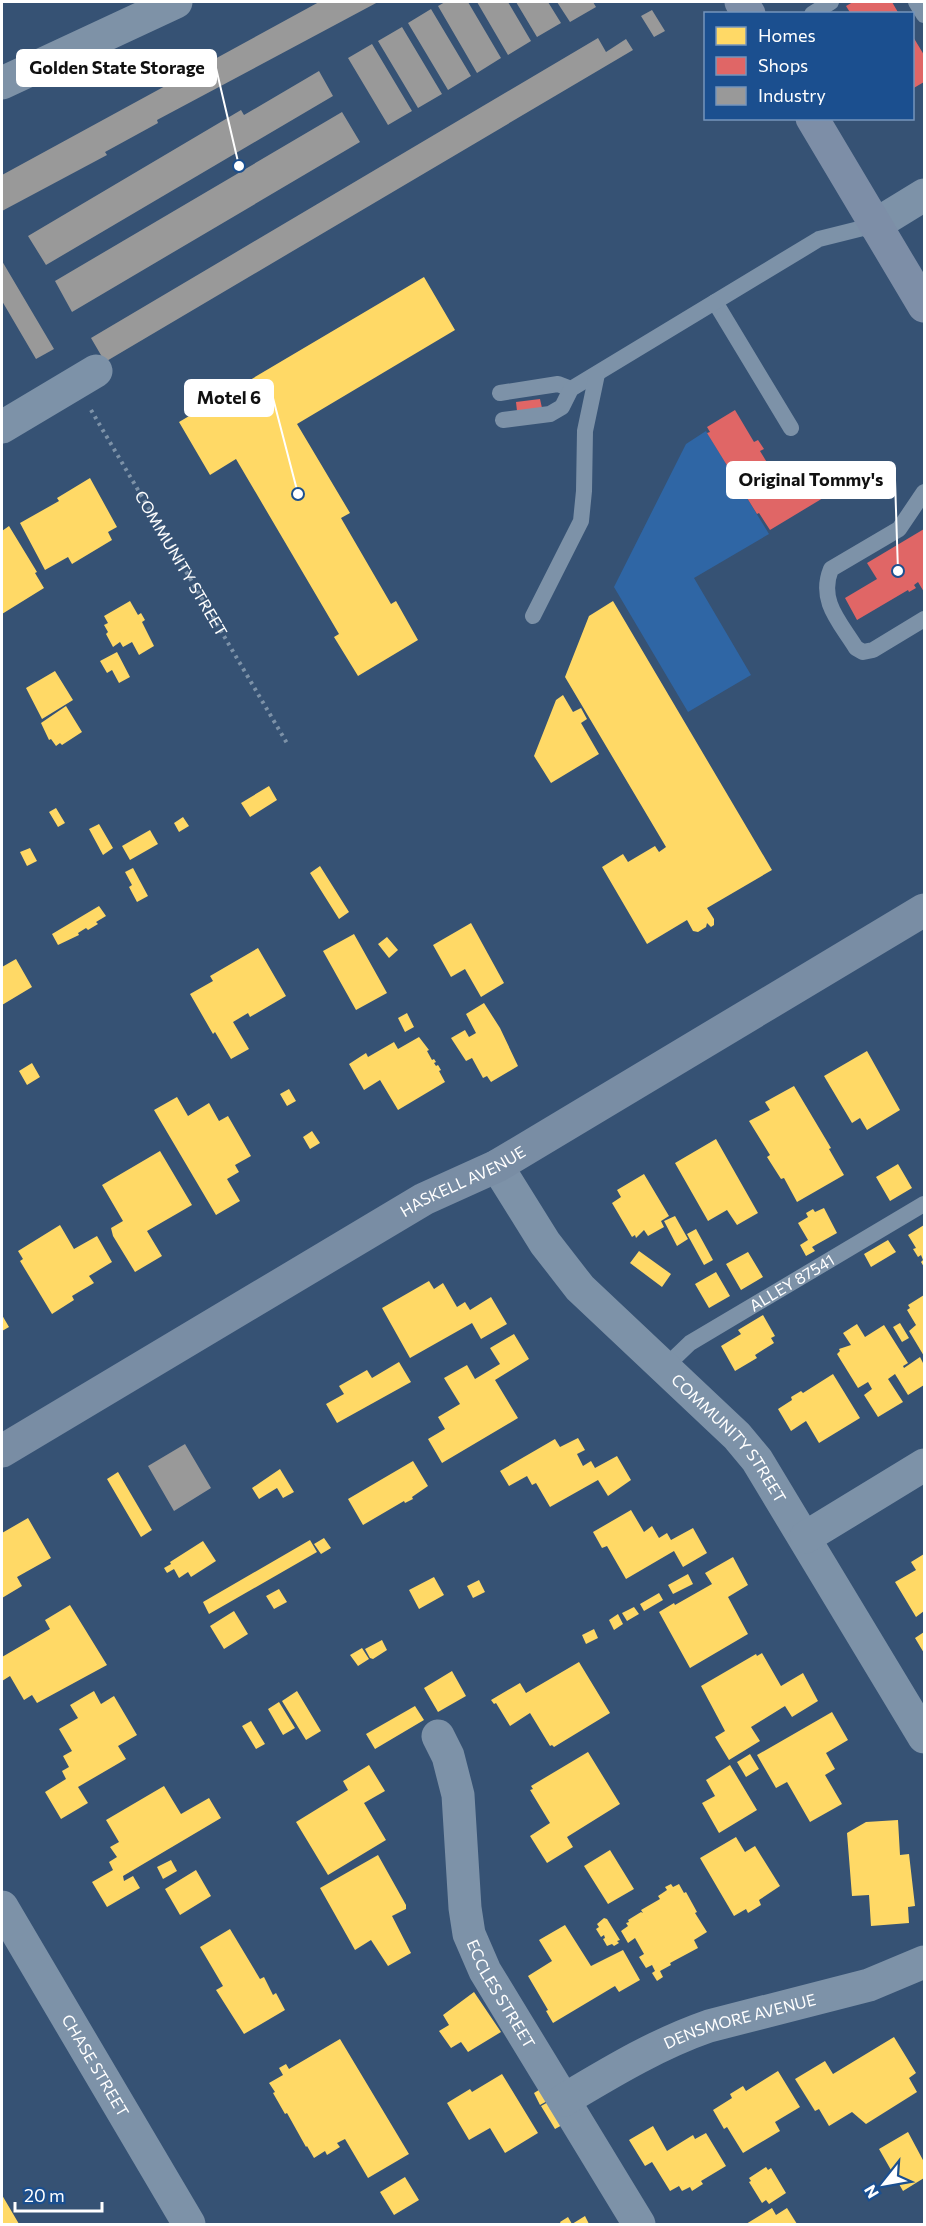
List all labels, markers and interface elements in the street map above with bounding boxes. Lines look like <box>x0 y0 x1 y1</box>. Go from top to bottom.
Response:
legend <box>704 12 914 120</box>
text: Homes <box>758 24 816 46</box>
callout: Golden State Storage <box>17 50 216 86</box>
text: Shops <box>758 54 808 76</box>
text: Golden State Storage <box>29 56 205 78</box>
text: Industry <box>758 84 826 106</box>
callout: Motel 6 <box>185 380 273 416</box>
text: Motel 6 <box>197 386 261 408</box>
callout: Original Tommy's <box>727 462 895 498</box>
text: Original Tommy's <box>739 468 883 490</box>
street label: COMMUNITY STREET <box>131 487 232 639</box>
street label: HASKELL AVENUE <box>396 1141 528 1220</box>
street label: ALLEY 87541 <box>746 1250 837 1315</box>
street label: COMMUNITY STREET <box>668 1369 790 1506</box>
street label: ECCLES STREET <box>463 1936 540 2051</box>
street label: DENSMORE AVENUE <box>660 1989 818 2052</box>
street label: CHASE STREET <box>58 2011 133 2120</box>
north arrow <box>854 2154 914 2214</box>
scale bar <box>15 2175 102 2213</box>
text: N <box>859 2182 882 2202</box>
text: 20 m <box>24 2184 65 2206</box>

